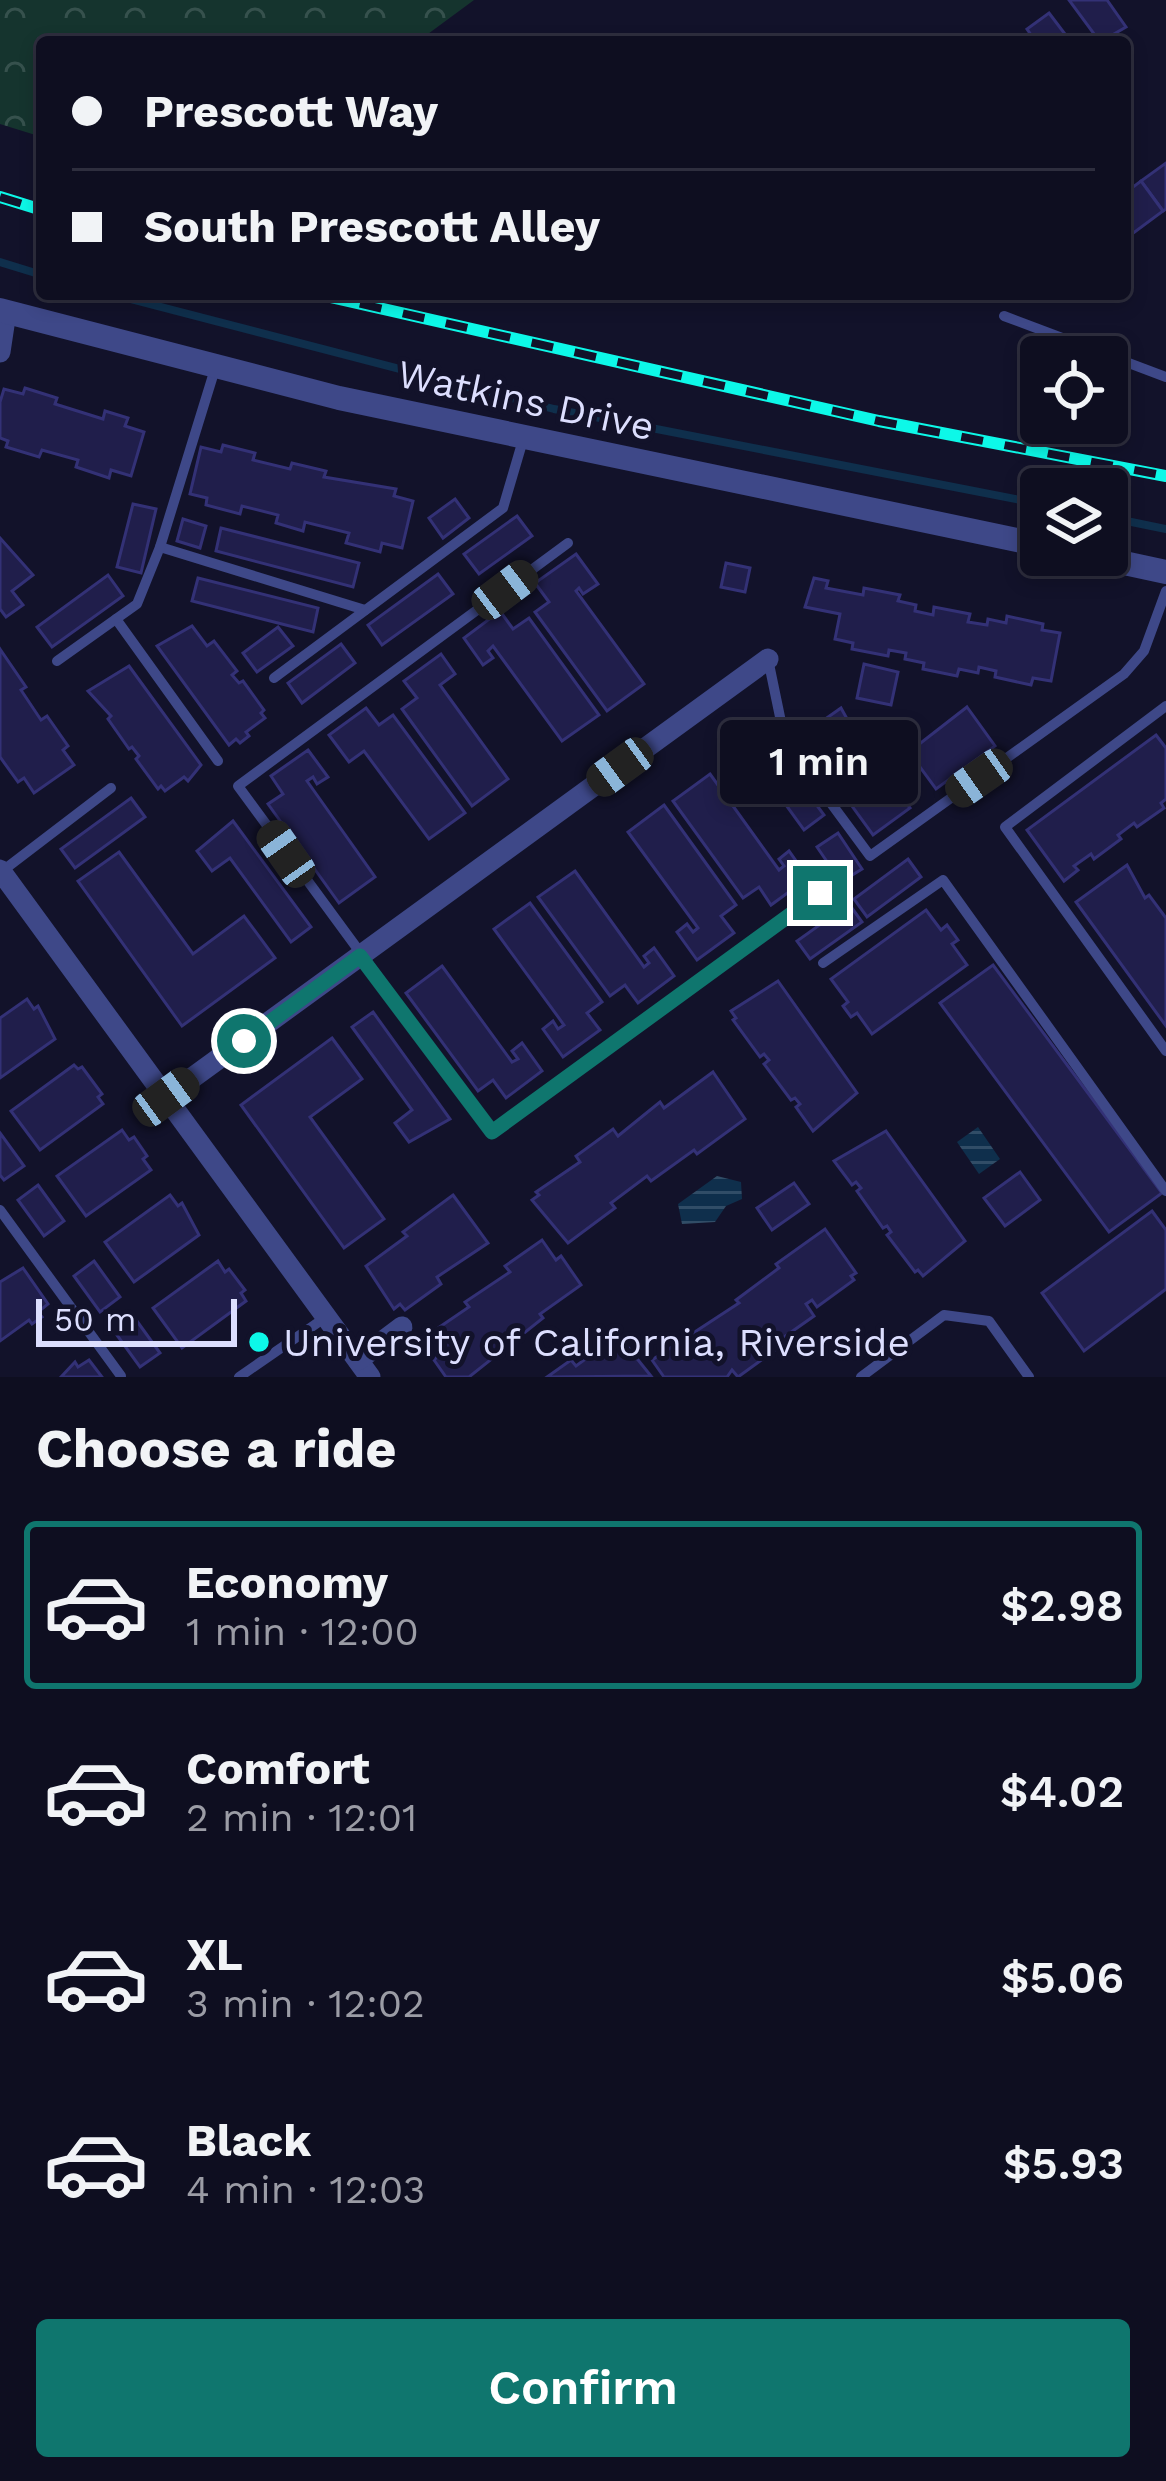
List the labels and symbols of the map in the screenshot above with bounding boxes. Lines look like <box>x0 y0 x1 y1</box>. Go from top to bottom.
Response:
street label: Watkins Drive <box>394 351 658 449</box>
car <box>465 554 545 626</box>
callout: 1 min <box>721 719 919 803</box>
car <box>580 731 660 803</box>
car <box>939 743 1019 813</box>
car <box>251 814 321 894</box>
route end <box>793 866 847 920</box>
route start <box>217 1014 271 1068</box>
car <box>126 1061 206 1133</box>
scale bar <box>36 1293 237 1346</box>
place label: University of California, Riverside <box>283 1320 910 1365</box>
marker: University of California, Riverside <box>246 1329 272 1355</box>

